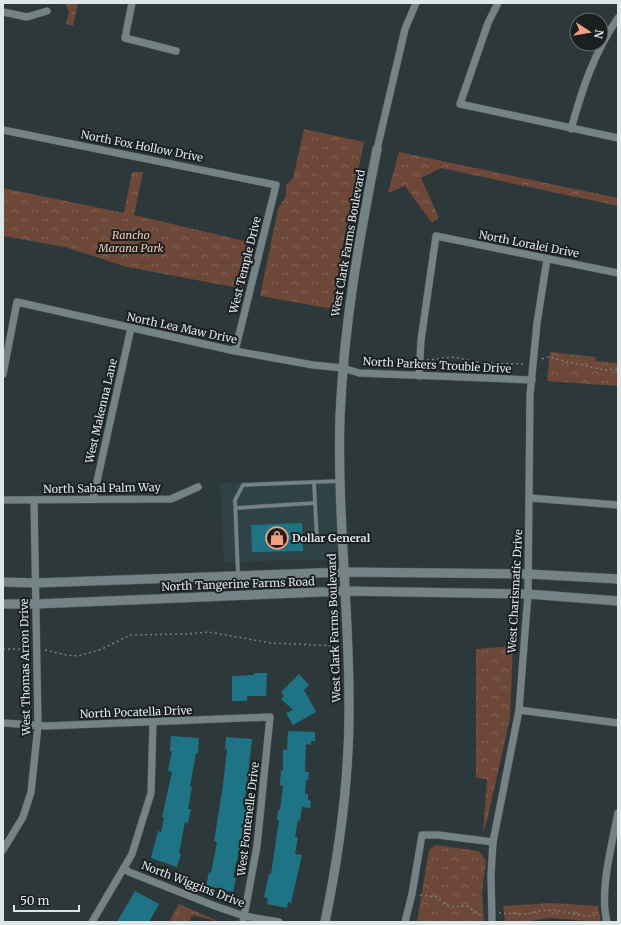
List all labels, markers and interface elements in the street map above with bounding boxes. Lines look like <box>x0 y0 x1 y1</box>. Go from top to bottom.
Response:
north arrow <box>569 12 609 52</box>
text: N <box>591 28 607 40</box>
street label: North Fox Hollow Drive <box>80 127 205 165</box>
street label: West Clark Farms Boulevard <box>328 168 368 318</box>
street label: West Temple Drive <box>226 215 264 316</box>
street label: North Loralei Drive <box>478 227 581 261</box>
park label: Rancho Marana Park <box>97 228 164 255</box>
street label: North Lea Maw Drive <box>126 309 239 347</box>
street label: North Parkers Trouble Drive <box>362 354 512 376</box>
street label: West Makenna Lane <box>82 357 120 466</box>
street label: North Sabal Palm Way <box>43 480 161 496</box>
shop icon: Dollar General <box>264 525 290 551</box>
street label: West Charismatic Drive <box>505 528 525 654</box>
place label: Dollar General <box>292 531 371 545</box>
street label: West Clark Farms Boulevard <box>324 553 344 704</box>
street label: North Tangerine Farms Road <box>161 574 315 594</box>
street label: West Thomas Arron Drive <box>17 598 33 737</box>
street label: North Pocatella Drive <box>80 703 193 721</box>
street label: West Fontenelle Drive <box>234 761 262 878</box>
street label: North Wiggins Drive <box>140 858 247 910</box>
scale bar <box>14 887 79 913</box>
text: 50 m <box>20 893 49 908</box>

